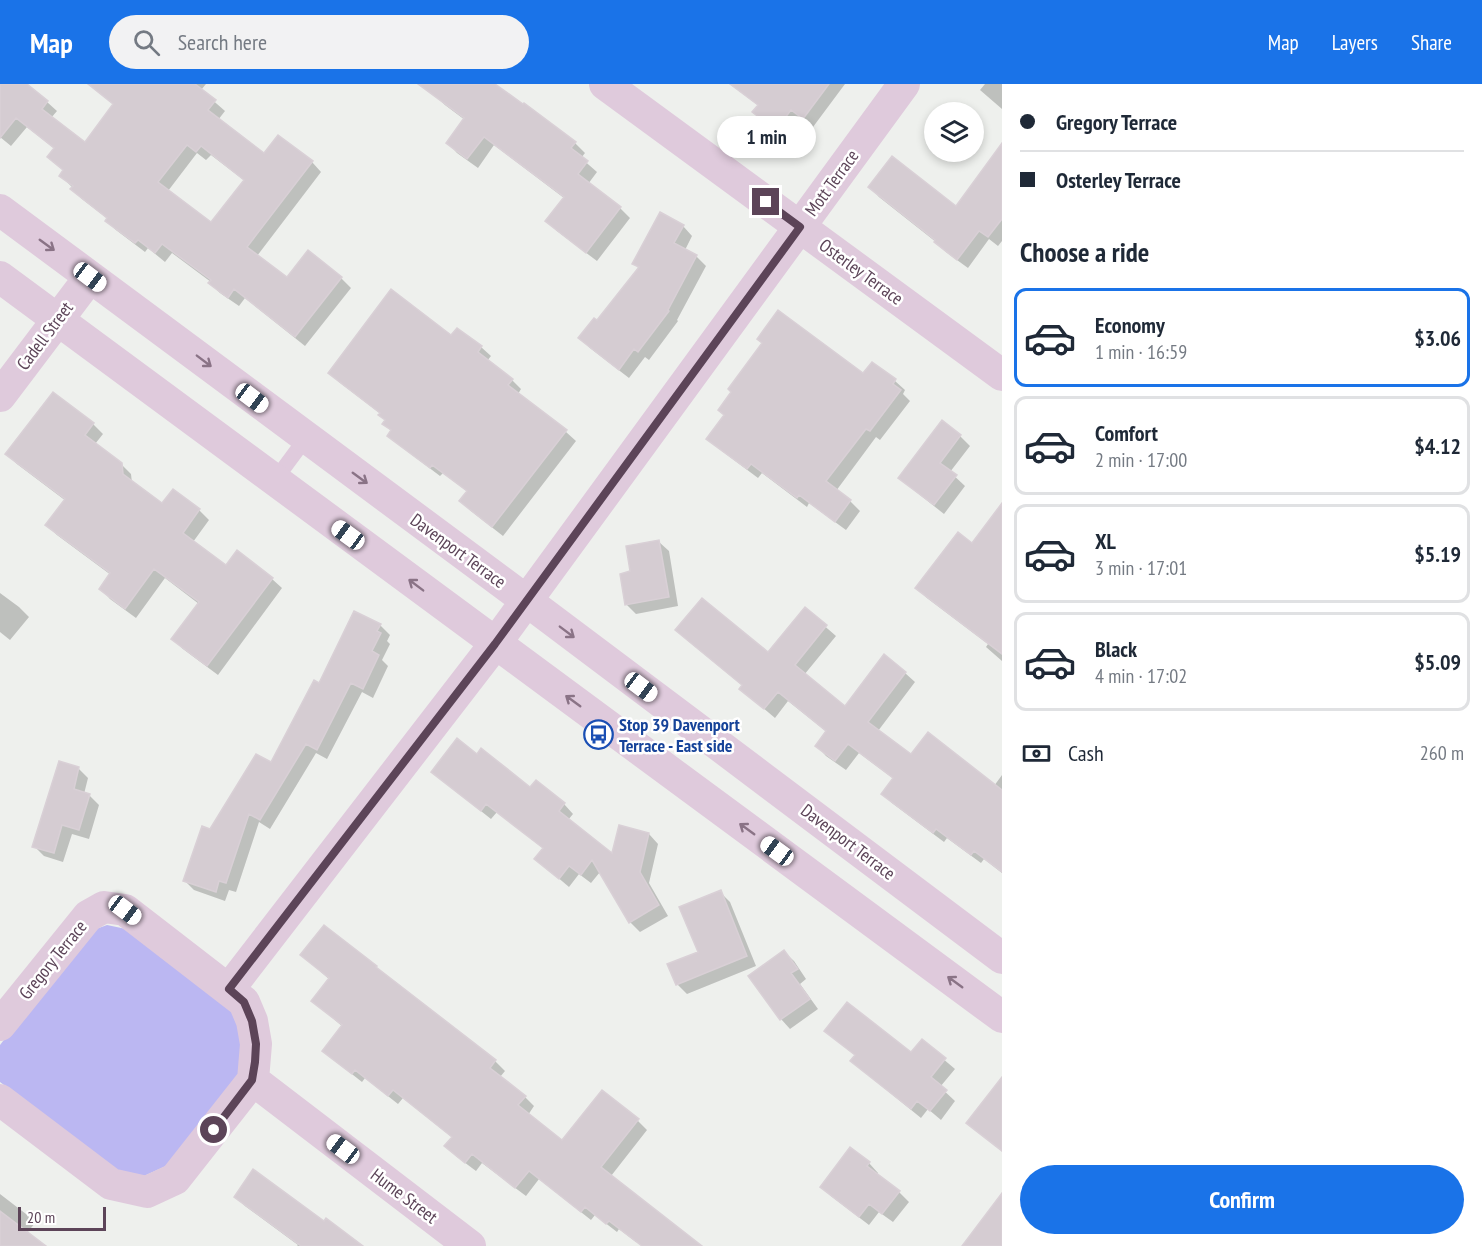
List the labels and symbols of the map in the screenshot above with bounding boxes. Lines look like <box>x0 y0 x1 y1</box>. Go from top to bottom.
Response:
callout: 1 min <box>716 115 816 157</box>
street label: Mott Terrace <box>800 145 863 220</box>
route end <box>752 188 779 215</box>
street label: Osterley Terrace <box>815 233 908 310</box>
one-way arrow <box>39 239 55 251</box>
car <box>70 259 110 295</box>
street label: Cadell Street <box>11 297 78 375</box>
one-way arrow <box>195 355 211 368</box>
car <box>232 380 272 416</box>
one-way arrow <box>351 472 367 484</box>
street label: Davenport Terrace <box>406 508 511 593</box>
car <box>328 517 368 553</box>
one-way arrow <box>409 579 425 591</box>
one-way arrow <box>559 625 575 638</box>
car <box>621 669 661 705</box>
one-way arrow <box>566 695 582 707</box>
place label: Stop 39 Davenport Terrace - East side <box>619 713 740 757</box>
bus stop icon: Stop 39 Davenport Terrace - East side <box>582 719 614 751</box>
street label: Davenport Terrace <box>796 799 900 885</box>
one-way arrow <box>740 823 756 835</box>
car <box>757 833 797 869</box>
car <box>105 892 145 928</box>
street label: Gregory Terrace <box>14 915 92 1004</box>
one-way arrow <box>947 976 963 988</box>
route start <box>200 1116 227 1143</box>
car <box>323 1131 363 1167</box>
street label: Hume Street <box>366 1163 442 1228</box>
scale bar <box>18 1204 106 1232</box>

